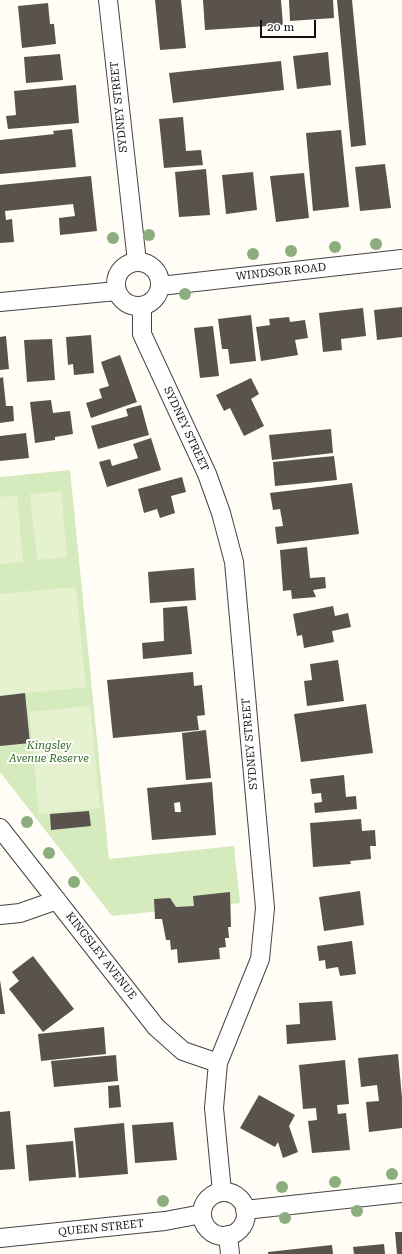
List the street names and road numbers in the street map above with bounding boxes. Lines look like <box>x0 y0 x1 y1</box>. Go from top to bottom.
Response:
street label: SYDNEY STREET <box>108 61 130 153</box>
street label: WINDSOR ROAD <box>235 261 327 283</box>
street label: SYDNEY STREET <box>161 385 211 473</box>
street label: SYDNEY STREET <box>239 698 261 790</box>
street label: KINGSLEY AVENUE <box>63 910 139 1002</box>
street label: QUEEN STREET <box>57 1217 145 1239</box>

